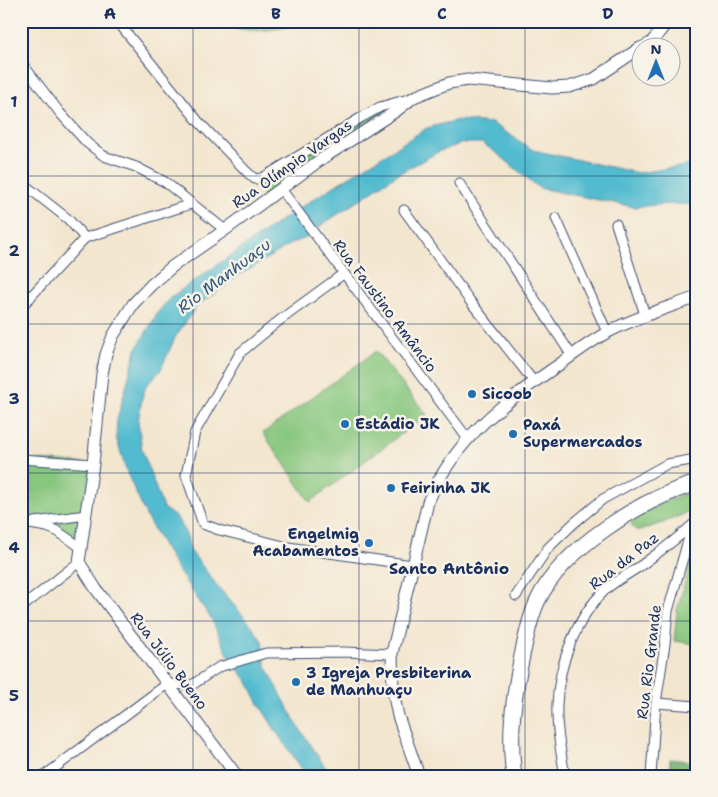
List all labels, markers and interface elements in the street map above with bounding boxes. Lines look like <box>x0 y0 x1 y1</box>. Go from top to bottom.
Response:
text: A <box>104 3 116 24</box>
text: B <box>271 3 281 24</box>
text: C <box>437 3 447 24</box>
text: D <box>602 3 614 24</box>
north arrow <box>630 38 680 88</box>
text: N <box>650 40 662 58</box>
text: 1 <box>10 91 18 112</box>
street label: Rua Olímpio Vargas <box>228 115 356 213</box>
water label: Rio Manhuaçu <box>173 234 275 318</box>
street label: Rua Faustino Amâncio <box>328 236 442 376</box>
text: 2 <box>8 240 20 261</box>
place label: Sicoob <box>482 384 532 404</box>
text: 3 <box>8 388 20 409</box>
marker: Sicoob <box>466 388 478 400</box>
place label: Estádio JK <box>355 414 440 434</box>
place label: Paxá Supermercados <box>523 415 643 452</box>
marker: Estádio JK <box>339 418 351 430</box>
marker: Paxá Supermercados <box>507 428 519 440</box>
place label: Feirinha JK <box>401 478 491 498</box>
marker: Feirinha JK <box>385 482 397 494</box>
place label: Engelmig Acabamentos <box>252 524 359 561</box>
street label: Rua da Paz <box>585 528 663 594</box>
text: 4 <box>8 537 20 558</box>
marker: Engelmig Acabamentos <box>363 537 375 549</box>
district label: Santo Antônio <box>389 558 509 579</box>
street label: Rua Rio Grande <box>632 604 666 720</box>
street label: Rua Júlio Bueno <box>126 608 212 714</box>
place label: 3 Igreja Presbiterina de Manhuaçu <box>306 663 472 700</box>
marker: 3 Igreja Presbiterina de Manhuaçu <box>290 676 302 688</box>
text: 5 <box>9 685 19 706</box>

